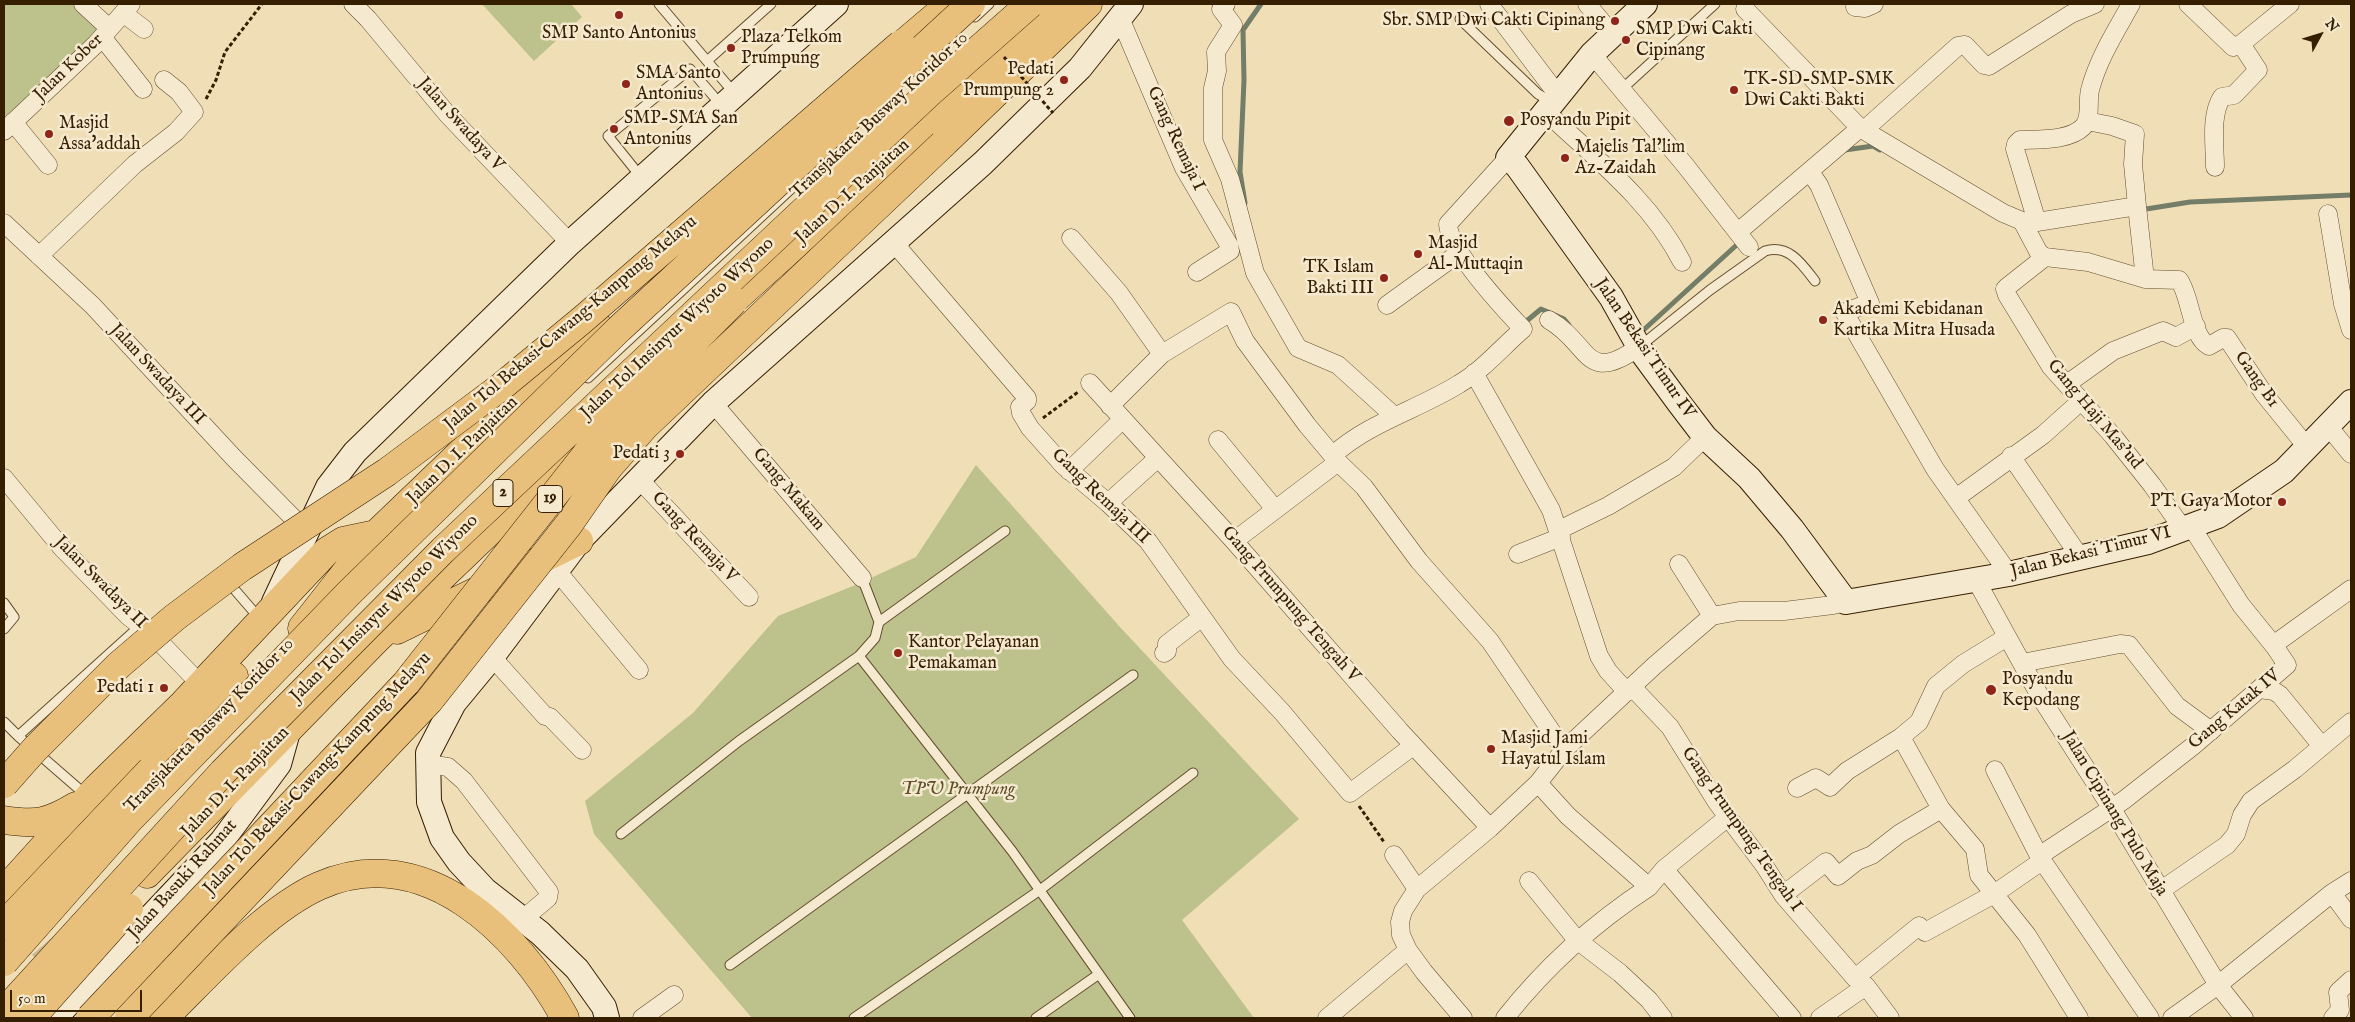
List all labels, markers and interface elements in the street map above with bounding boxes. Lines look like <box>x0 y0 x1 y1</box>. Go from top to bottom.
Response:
marker: SMP Santo Antonius <box>613 9 625 21</box>
place label: Sbr. SMP Dwi Cakti Cipinang <box>1383 10 1605 32</box>
north arrow <box>2295 10 2345 60</box>
marker: Sbr. SMP Dwi Cakti Cipinang <box>1609 15 1621 27</box>
text: N <box>2321 15 2342 36</box>
place label: SMP Dwi Cakti Cipinang <box>1636 19 1753 62</box>
place label: SMP Santo Antonius <box>542 23 696 45</box>
place label: Plaza Telkom Prumpung <box>741 27 842 70</box>
street label: Transjakarta Busway Koridor 10 <box>787 28 973 204</box>
street label: Jalan Kober <box>30 30 108 106</box>
marker: SMP Dwi Cakti Cipinang <box>1620 34 1632 46</box>
marker: Plaza Telkom Prumpung <box>725 42 737 54</box>
place label: Pedati Prumpung 2 <box>963 59 1054 102</box>
place label: SMA Santo Antonius <box>636 63 721 106</box>
place label: TK-SD-SMP-SMK Dwi Cakti Bakti <box>1744 69 1895 112</box>
street label: Jalan Swadaya V <box>412 74 508 176</box>
marker: Pedati Prumpung 2 <box>1058 74 1070 86</box>
marker: SMA Santo Antonius <box>620 78 632 90</box>
street label: Gang Remaja I <box>1141 83 1209 195</box>
marker: TK-SD-SMP-SMK Dwi Cakti Bakti <box>1728 84 1740 96</box>
place label: SMP-SMA San Antonius <box>624 108 738 150</box>
place label: Posyandu Pipit <box>1520 110 1631 132</box>
place label: Masjid Assa'addah <box>59 113 141 156</box>
marker: Posyandu Pipit <box>1502 114 1516 128</box>
marker: SMP-SMA San Antonius <box>608 123 620 135</box>
marker: Masjid Assa'addah <box>43 128 55 140</box>
street label: Jalan D. I. Panjaitan <box>791 135 915 249</box>
place label: Majelis Tal'lim Az-Zaidah <box>1575 137 1685 180</box>
marker: Majelis Tal'lim Az-Zaidah <box>1559 152 1571 164</box>
street label: Jalan Tol Bekasi–Cawang–Kampung Melayu <box>440 212 702 436</box>
place label: Masjid Al-Muttaqin <box>1428 233 1523 276</box>
street label: Jalan Tol Insinyur Wiyoto Wiyono <box>577 234 779 424</box>
marker: Masjid Al-Muttaqin <box>1412 248 1424 260</box>
place label: TK Islam Bakti III <box>1303 257 1374 300</box>
marker: TK Islam Bakti III <box>1378 272 1390 284</box>
street label: Jalan Bekasi Timur IV <box>1589 275 1699 423</box>
place label: Akademi Kebidanan Kartika Mitra Husada <box>1833 299 1995 342</box>
marker: Akademi Kebidanan Kartika Mitra Husada <box>1817 314 1829 326</box>
street label: Jalan Swadaya III <box>105 320 209 430</box>
street label: Gang B1 <box>2229 348 2283 412</box>
street label: Gang Haji Mas'ud <box>2042 356 2146 474</box>
street label: Jalan D. I. Panjaitan <box>403 392 523 510</box>
place label: Pedati 3 <box>613 443 670 465</box>
street label: Gang Makam <box>747 444 829 536</box>
street label: Gang Remaja III <box>1046 445 1154 549</box>
marker: Pedati 3 <box>674 448 686 460</box>
road number: 2 <box>493 479 513 506</box>
road number: 19 <box>538 486 562 512</box>
street label: Gang Remaja V <box>646 488 742 588</box>
place label: PT. Gaya Motor <box>2150 491 2272 513</box>
marker: PT. Gaya Motor <box>2276 496 2288 508</box>
street label: Jalan Tol Insinyur Wiyoto Wiyono <box>287 511 483 707</box>
street label: Gang Prumpung Tengah V <box>1216 522 1364 688</box>
street label: Jalan Bekasi Timur VI <box>2009 523 2173 583</box>
street label: Jalan Swadaya II <box>49 532 151 634</box>
place label: Kantor Pelayanan Pemakaman <box>908 632 1039 674</box>
street label: Transjakarta Busway Koridor 10 <box>121 634 299 818</box>
marker: Kantor Pelayanan Pemakaman <box>892 647 904 659</box>
street label: Jalan Tol Bekasi–Cawang–Kampung Melayu <box>200 648 436 900</box>
street label: Gang Katak IV <box>2185 665 2285 755</box>
place label: Posyandu Kepodang <box>2002 669 2079 712</box>
place label: Pedati 1 <box>97 677 154 699</box>
marker: Pedati 1 <box>158 682 170 694</box>
marker: Posyandu Kepodang <box>1984 683 1998 697</box>
street label: Jalan D. I. Panjaitan <box>177 723 295 843</box>
place label: Masjid Jami Hayatul Islam <box>1501 728 1606 771</box>
street label: Jalan Cipinang Pulo Maja <box>2056 728 2172 900</box>
marker: Masjid Jami Hayatul Islam <box>1485 743 1497 755</box>
street label: Gang Prumpung Tengah I <box>1676 743 1806 917</box>
park label: TPU Prumpung <box>901 779 1015 801</box>
street label: Jalan Basuki Rahmat <box>124 816 242 944</box>
scale bar <box>12 980 145 1012</box>
text: 50 m <box>18 989 46 1008</box>

